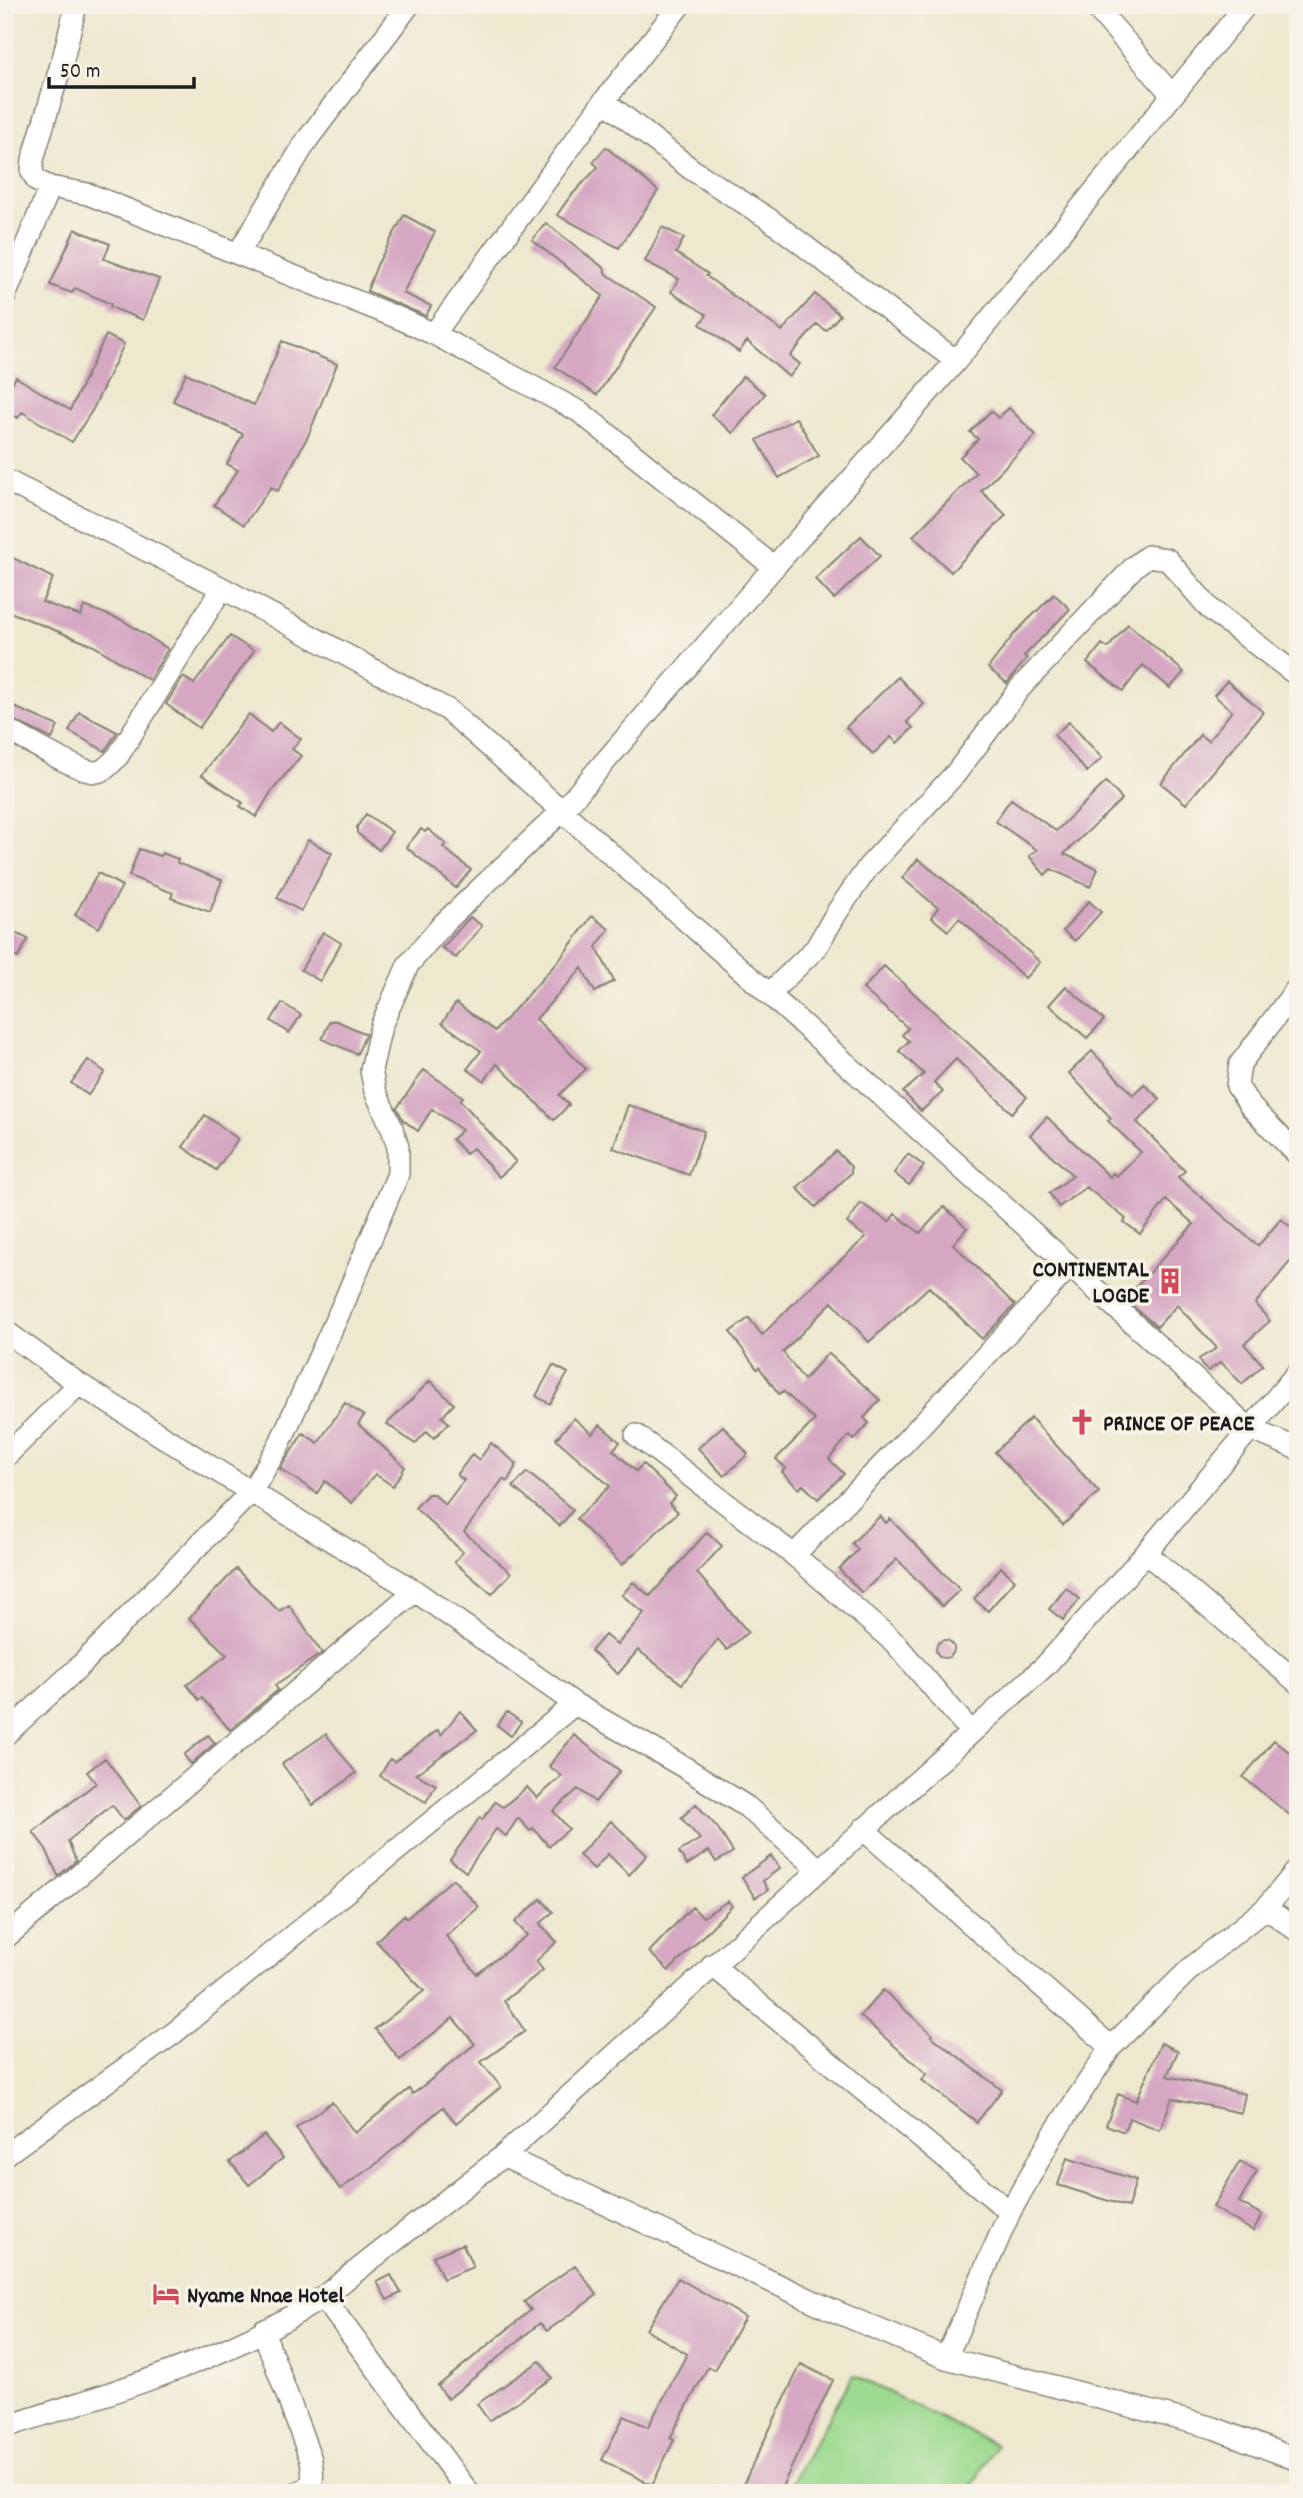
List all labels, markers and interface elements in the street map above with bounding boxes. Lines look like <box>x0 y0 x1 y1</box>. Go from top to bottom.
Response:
scale bar <box>49 46 194 90</box>
text: 50 m <box>60 58 100 88</box>
place label: CONTINENTAL LOGDE <box>1032 1255 1150 1314</box>
building icon: CONTINENTAL LOGDE <box>1155 1266 1185 1296</box>
church icon: PRINCE OF PEACE <box>1067 1407 1097 1437</box>
place label: PRINCE OF PEACE <box>1103 1409 1255 1442</box>
hotel icon: Nyame Nnae Hotel <box>151 2279 181 2309</box>
place label: Nyame Nnae Hotel <box>187 2281 344 2314</box>

